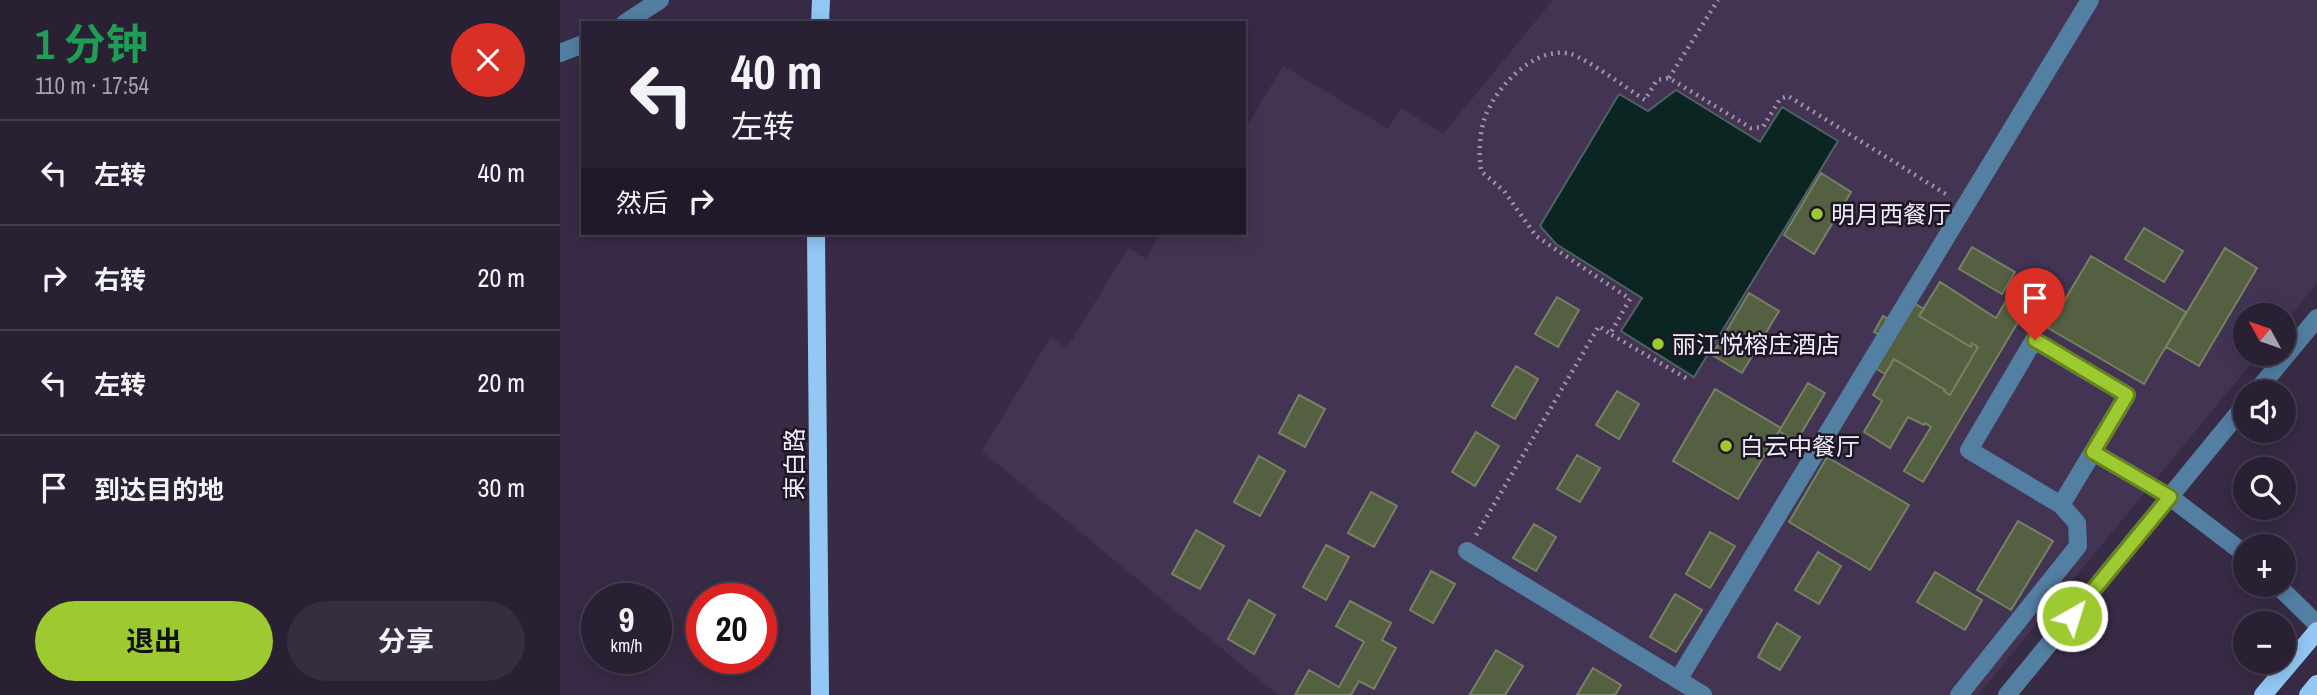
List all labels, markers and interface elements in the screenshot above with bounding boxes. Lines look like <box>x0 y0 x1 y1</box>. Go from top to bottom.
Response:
text: 1 分钟 <box>35 16 148 72</box>
button: close <box>451 23 525 97</box>
text: 40 m <box>731 38 823 104</box>
icon: left <box>616 49 707 140</box>
text: 110 m · 17:54 <box>35 70 149 101</box>
text: 左转 <box>731 105 795 148</box>
icon: left <box>35 154 73 192</box>
text: 40 m <box>478 155 525 190</box>
text: 左转 <box>94 157 146 192</box>
icon: right <box>682 182 720 220</box>
text: 然后 <box>616 185 668 220</box>
place label: 明月西餐厅 <box>1831 198 1951 230</box>
marker: 明月西餐厅 <box>1809 206 1825 222</box>
icon: right <box>35 259 73 297</box>
text: 20 m <box>478 260 525 295</box>
text: 右转 <box>94 262 146 297</box>
pin <box>2005 268 2065 340</box>
icon: arrive <box>2016 279 2054 317</box>
north arrow <box>2233 303 2296 366</box>
map controls <box>2233 303 2296 674</box>
place label: 丽江悦榕庄酒店 <box>1672 328 1840 360</box>
marker: 丽江悦榕庄酒店 <box>1650 336 1666 352</box>
icon: left <box>35 364 73 402</box>
text: 20 m <box>478 365 525 400</box>
text: 左转 <box>94 367 146 402</box>
button: sound <box>2233 380 2296 443</box>
street label: 束白路 <box>778 428 810 500</box>
place label: 白云中餐厅 <box>1740 430 1860 462</box>
marker: 白云中餐厅 <box>1718 438 1734 454</box>
button: search <box>2233 457 2296 520</box>
icon: arrive <box>35 469 73 507</box>
text: 30 m <box>478 470 525 505</box>
text: 到达目的地 <box>94 472 224 507</box>
button: + <box>2233 534 2296 597</box>
position arrow <box>2035 579 2109 653</box>
speed limit sign: 20 <box>686 583 777 674</box>
text: 9 <box>619 596 634 643</box>
button: 退出 <box>35 601 273 681</box>
button: 分享 <box>287 601 525 681</box>
button: − <box>2233 611 2296 674</box>
text: km/h <box>611 633 643 658</box>

